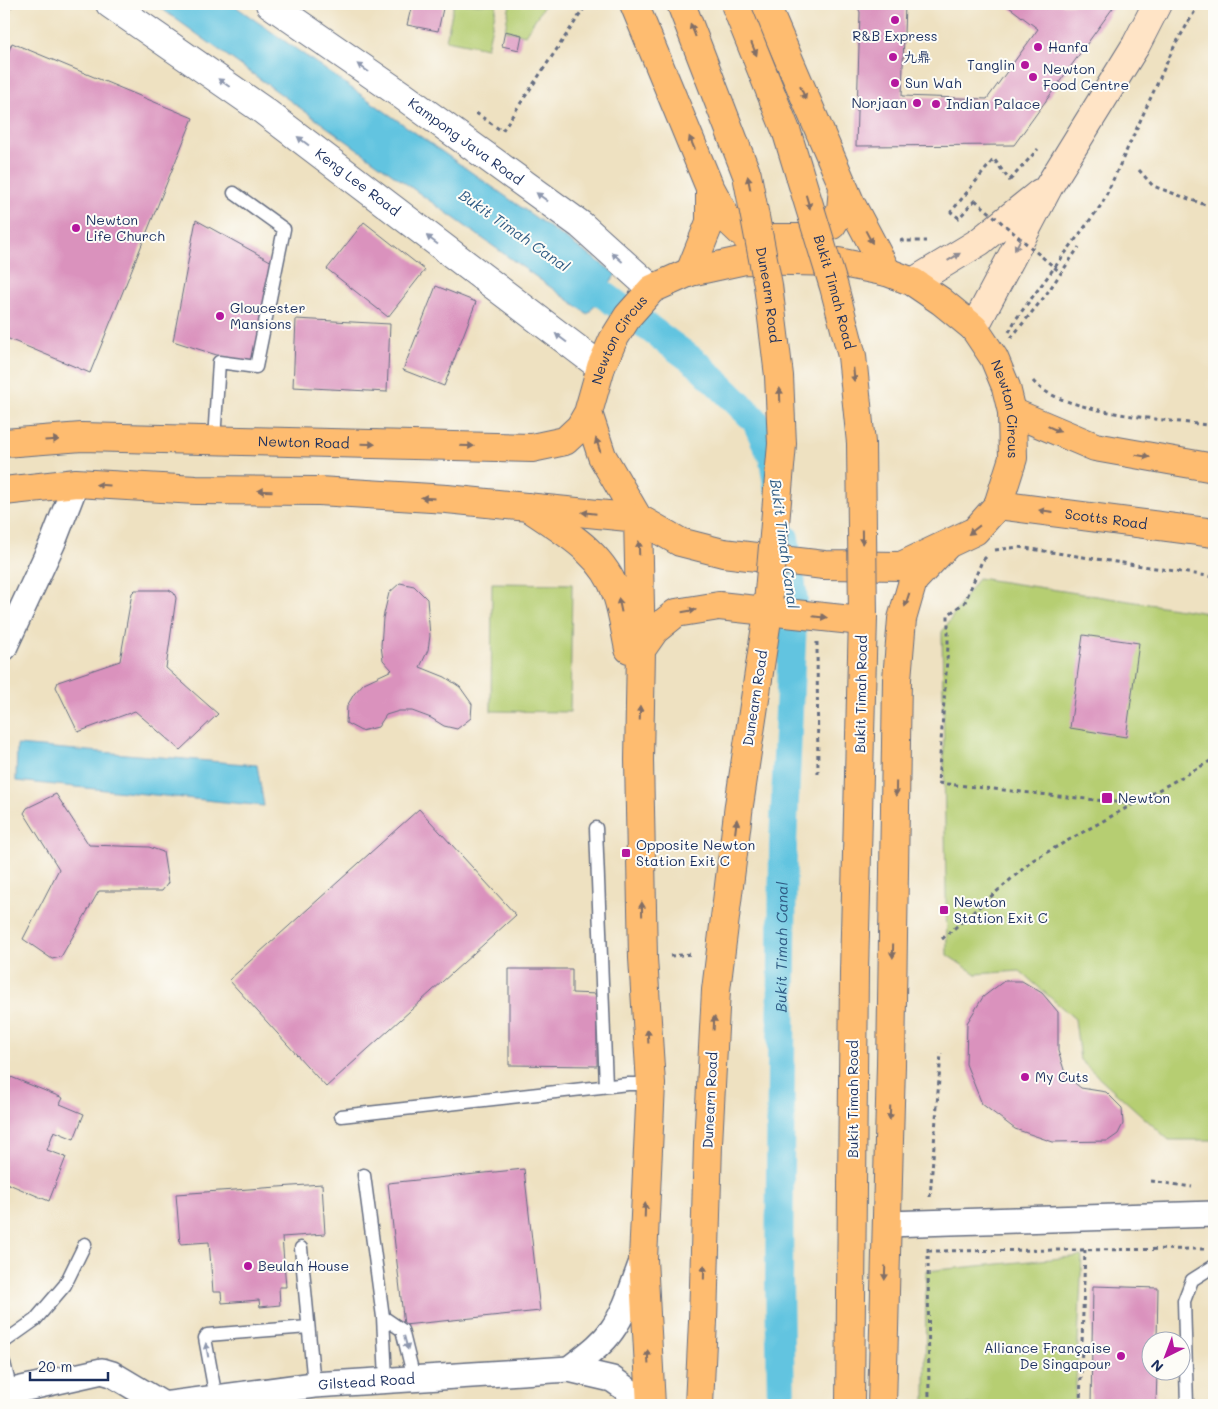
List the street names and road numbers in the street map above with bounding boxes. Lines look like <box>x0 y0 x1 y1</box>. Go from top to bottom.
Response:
street label: Kampong Java Road <box>405 93 527 189</box>
street label: Keng Lee Road <box>312 143 404 220</box>
street label: Bukit Timah Road <box>810 232 860 351</box>
street label: Dunearn Road <box>752 245 785 344</box>
street label: Newton Circus <box>587 291 651 387</box>
street label: Newton Circus <box>987 357 1023 459</box>
street label: Newton Road <box>258 431 350 453</box>
street label: Scotts Road <box>1064 504 1149 533</box>
street label: Bukit Timah Road <box>850 635 871 753</box>
street label: Dunearn Road <box>738 649 771 747</box>
street label: Bukit Timah Road <box>843 1040 862 1158</box>
street label: Dunearn Road <box>697 1051 722 1149</box>
street label: Gilstead Road <box>318 1369 416 1394</box>

